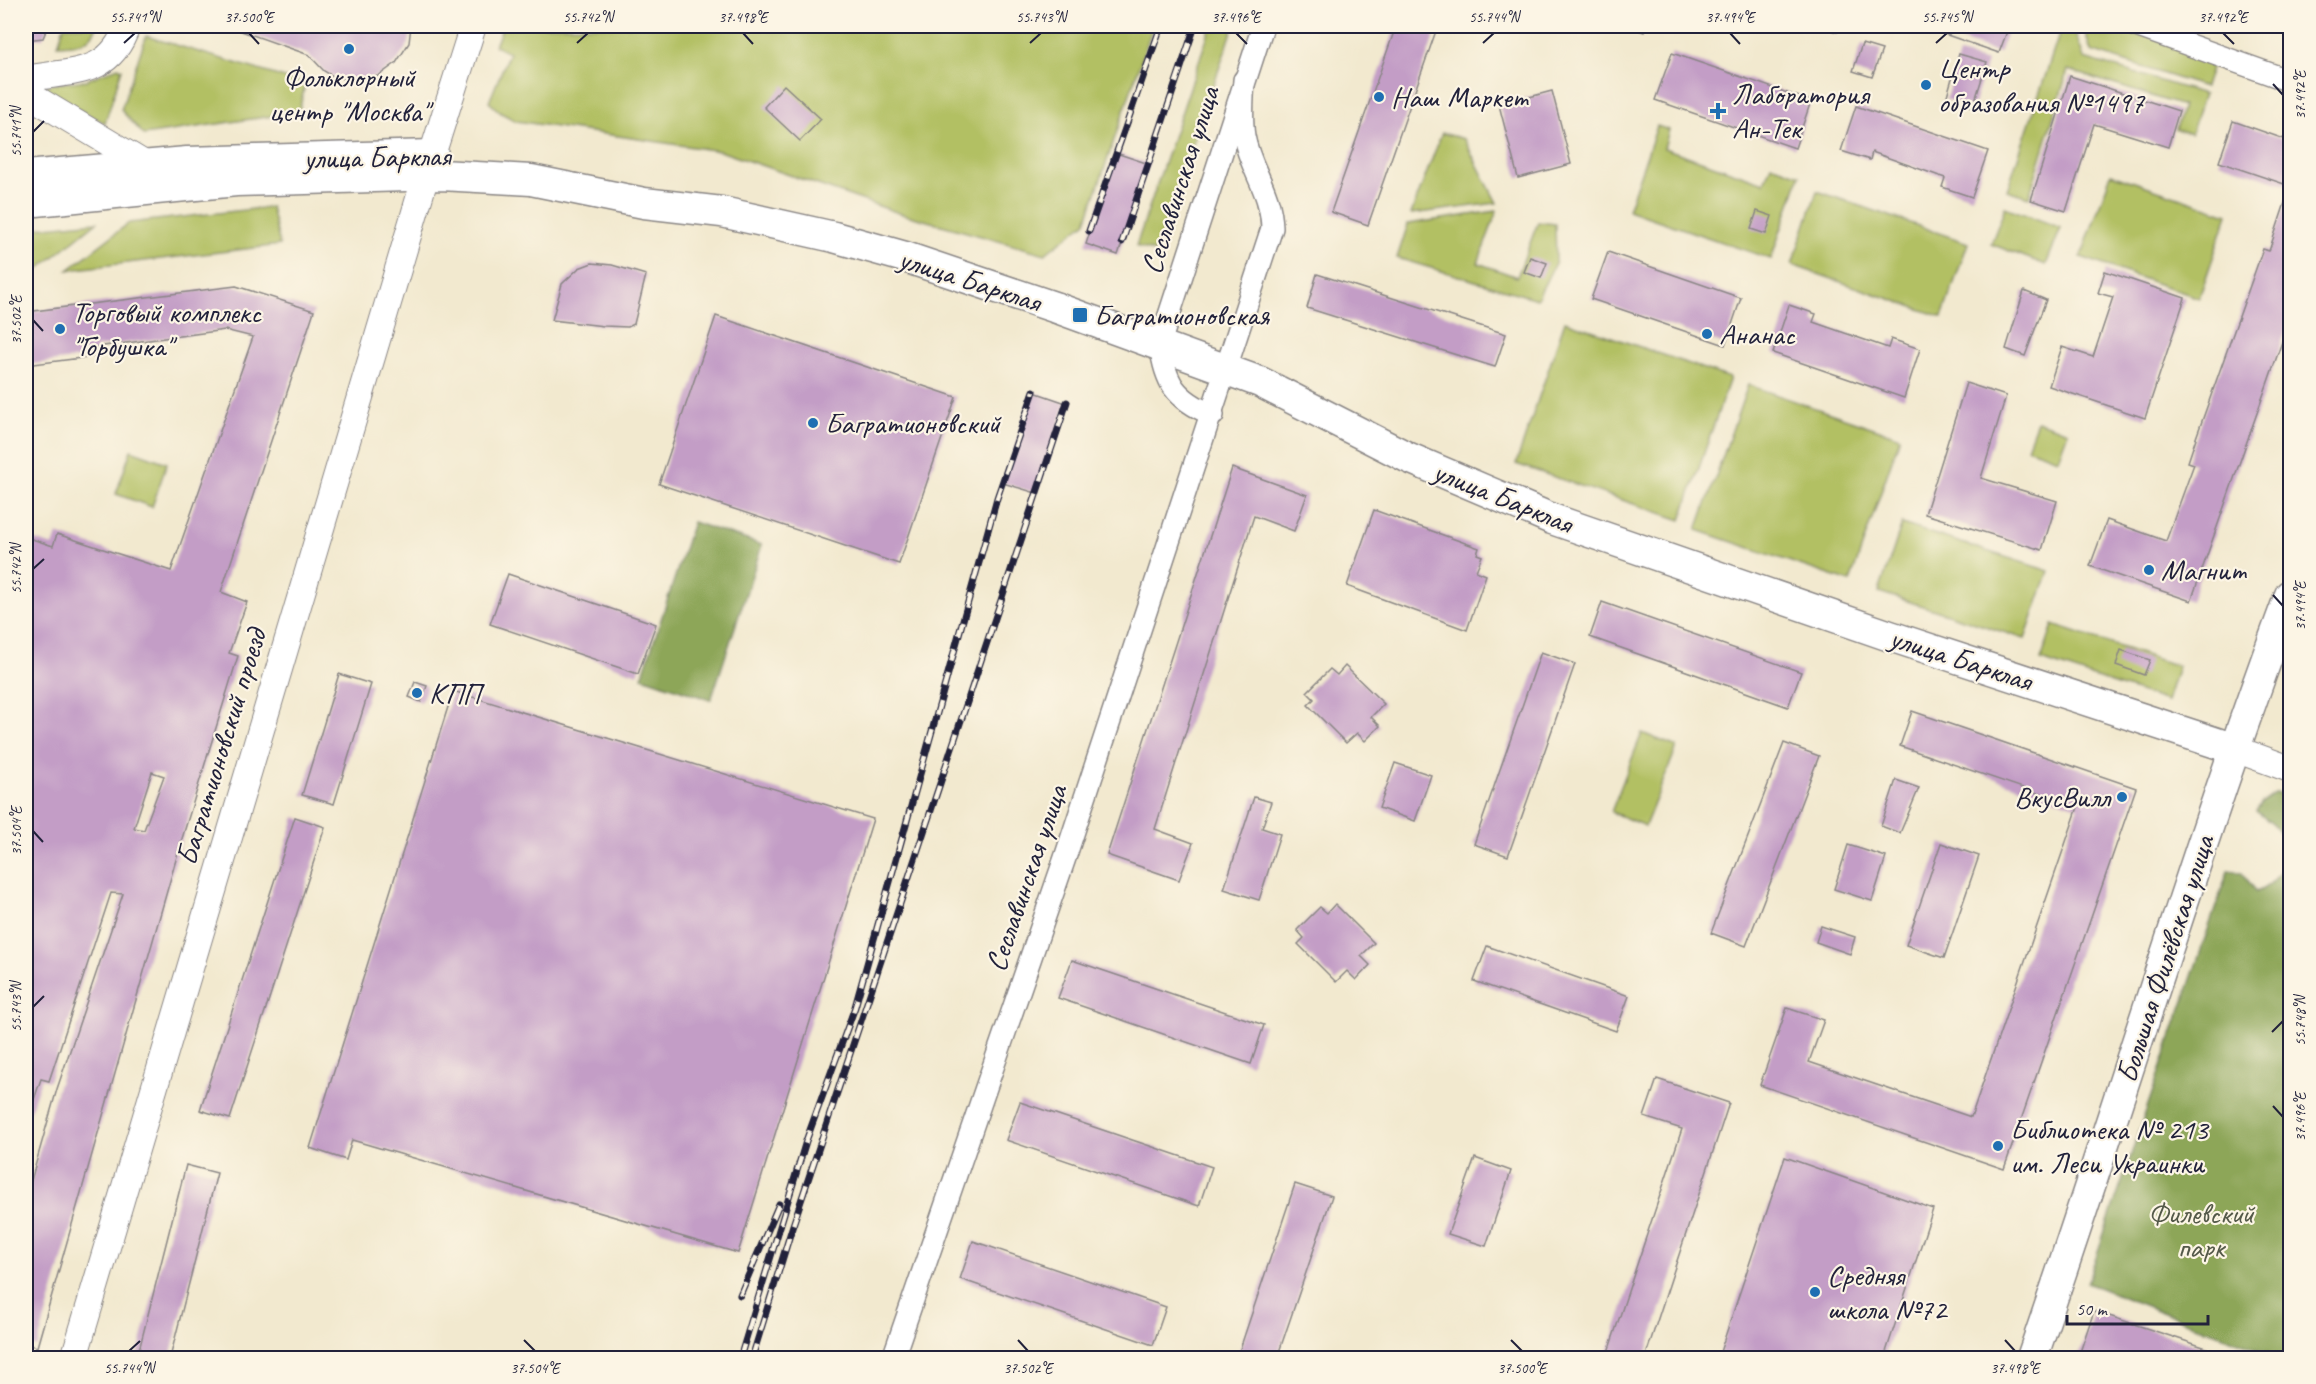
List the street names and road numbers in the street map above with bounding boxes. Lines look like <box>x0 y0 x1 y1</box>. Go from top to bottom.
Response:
street label: Сеславинская улица <box>1132 80 1229 278</box>
street label: улица Барклая <box>301 137 453 177</box>
street label: улица Барклая <box>892 239 1048 322</box>
street label: улица Барклая <box>1426 451 1581 543</box>
street label: улица Барклая <box>1883 618 2039 701</box>
street label: Багратионовский проезд <box>167 622 276 870</box>
street label: Сеславинская улица <box>976 778 1076 976</box>
street label: Большая Филёвская улица <box>2107 829 2223 1087</box>

